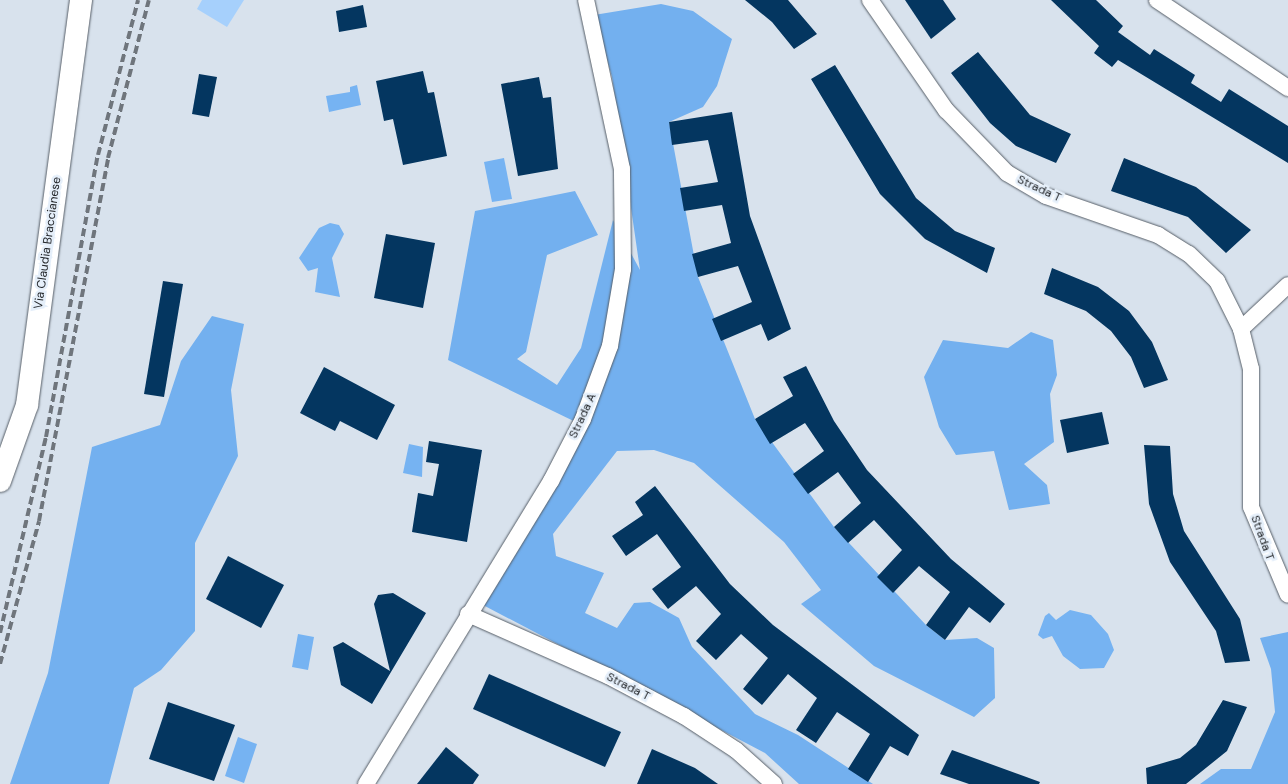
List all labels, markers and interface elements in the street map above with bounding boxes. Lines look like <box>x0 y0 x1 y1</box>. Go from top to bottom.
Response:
street label: Strada T <box>1015 173 1063 205</box>
street label: Via Claudia Braccianese <box>32 176 64 310</box>
street label: Strada A <box>566 391 600 441</box>
street label: Strada T <box>1247 514 1277 562</box>
street label: Strada T <box>604 670 652 704</box>

